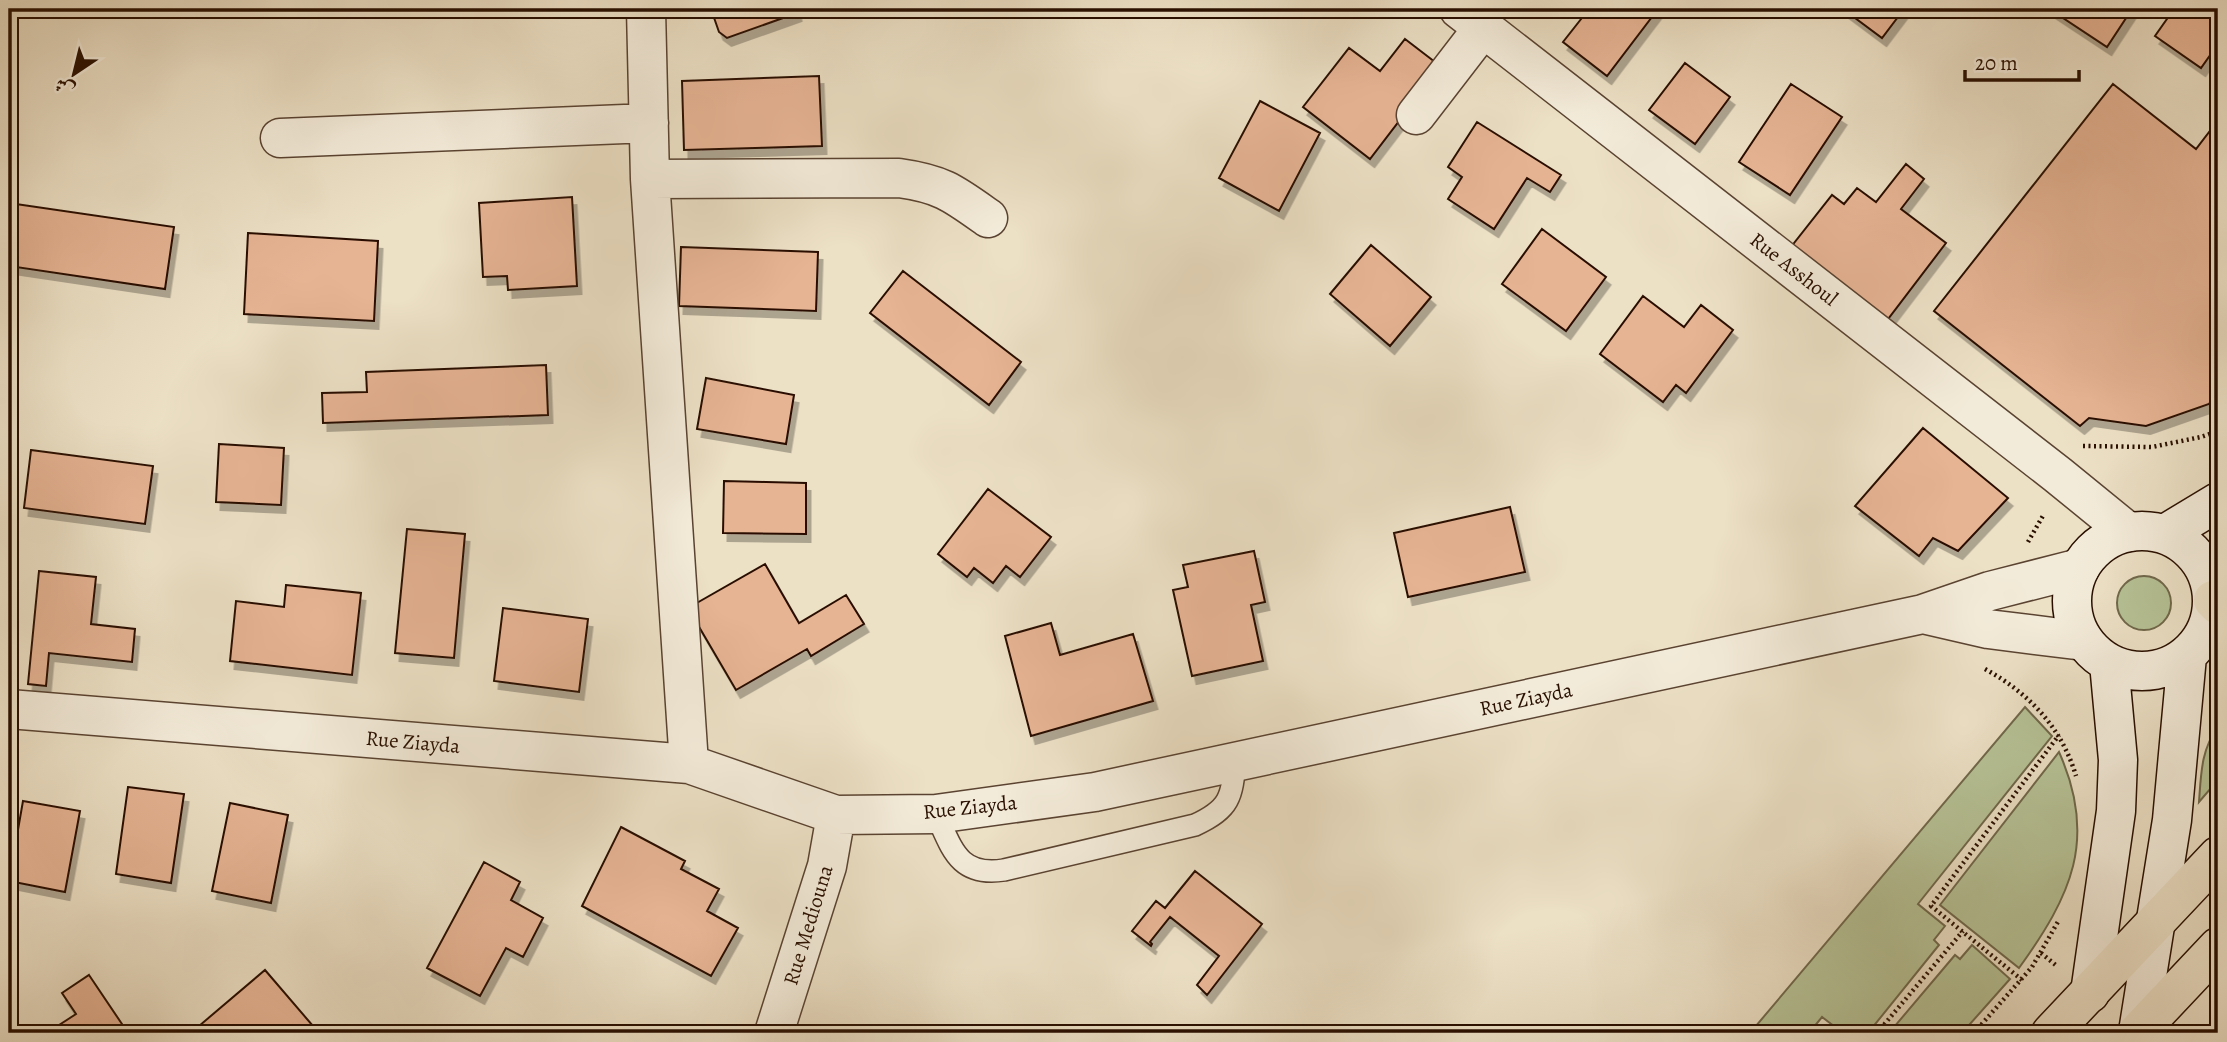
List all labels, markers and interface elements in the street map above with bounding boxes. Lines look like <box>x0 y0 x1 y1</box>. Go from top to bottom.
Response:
north arrow <box>38 38 108 108</box>
scale bar <box>1965 38 2078 82</box>
text: 20 m <box>1975 49 2018 77</box>
text: ش <box>50 71 80 103</box>
street label: Rue Asshoul <box>1744 226 1844 312</box>
street label: Rue Ziayda <box>1477 675 1575 723</box>
street label: Rue Ziayda <box>365 724 461 760</box>
street label: Rue Ziayda <box>922 788 1019 826</box>
street label: Rue Mediouna <box>776 861 840 988</box>

